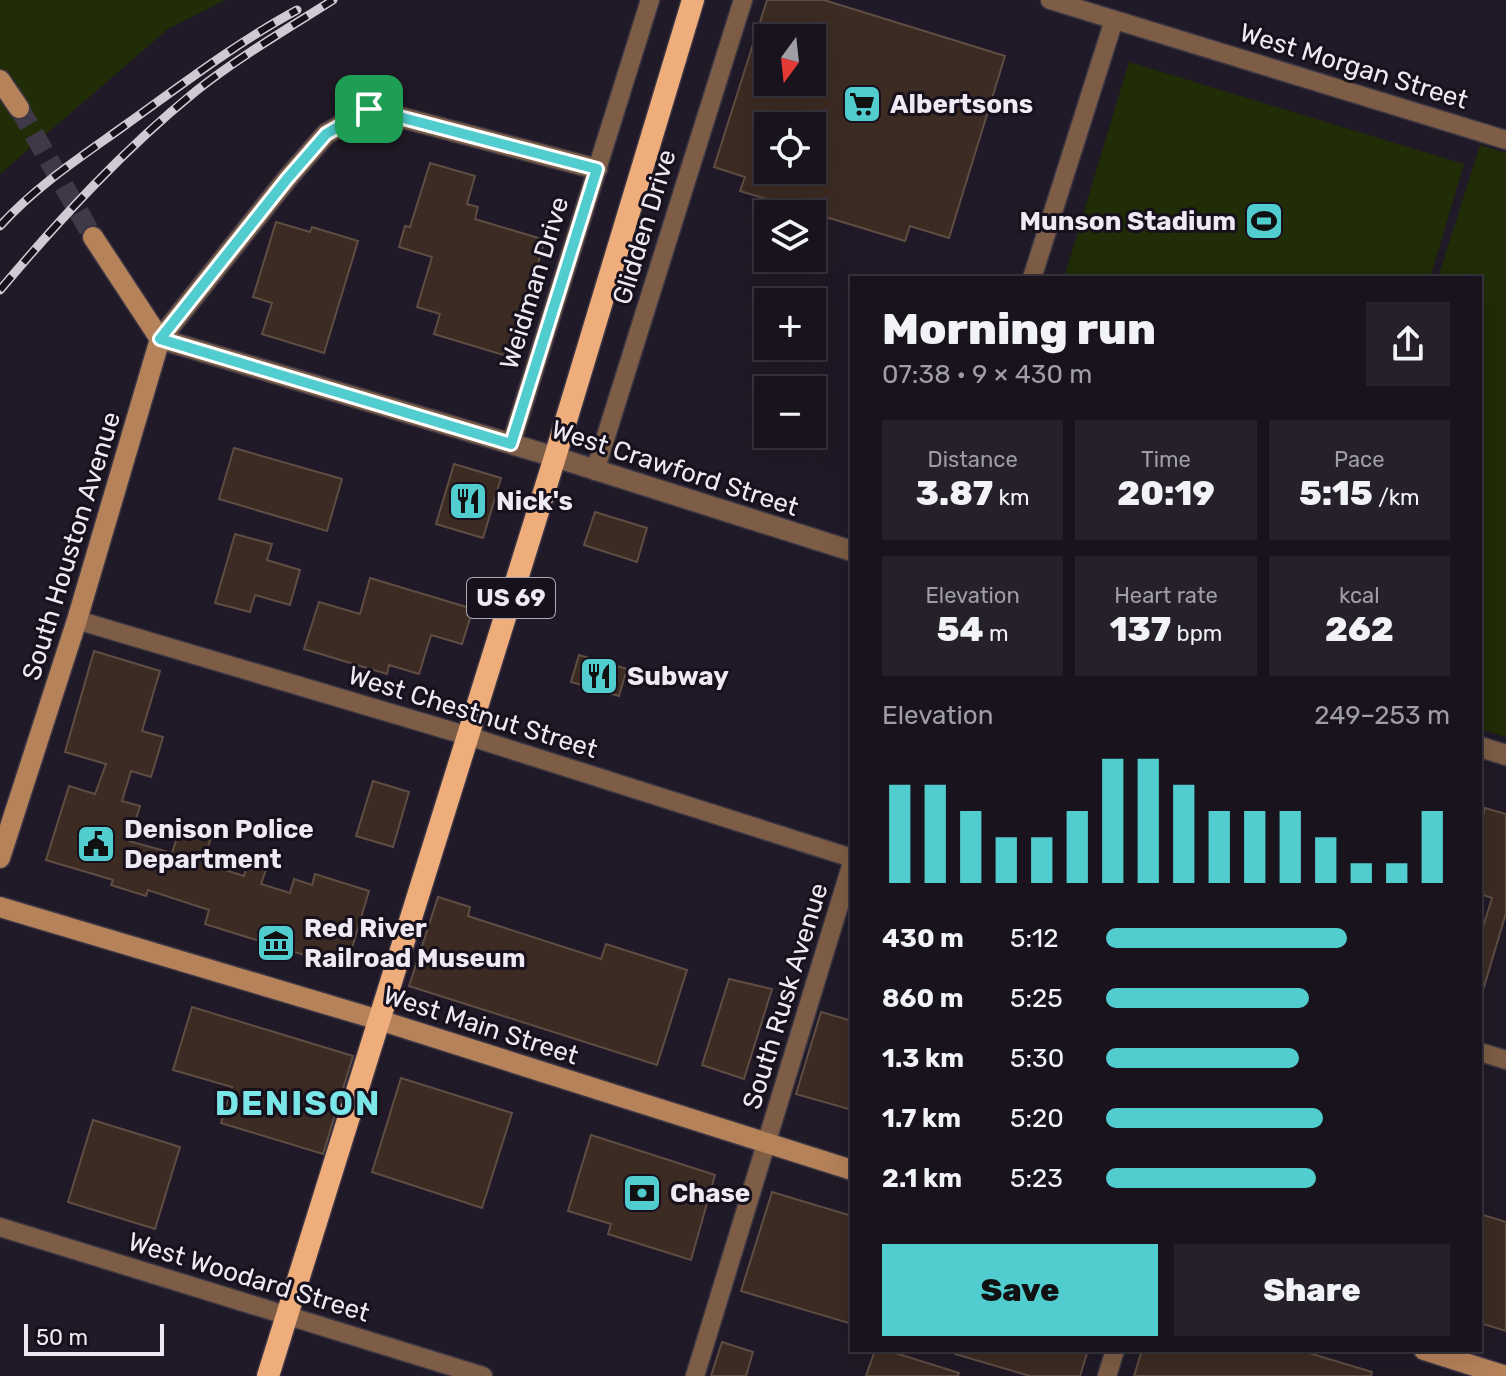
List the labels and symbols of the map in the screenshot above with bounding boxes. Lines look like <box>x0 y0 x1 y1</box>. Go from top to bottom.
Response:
street label: West Morgan Street <box>1236 17 1472 116</box>
north arrow <box>754 24 826 96</box>
pin <box>335 75 403 143</box>
supermarket icon: Albertsons <box>841 83 883 125</box>
place label: Albertsons <box>890 89 1033 120</box>
street label: Glidden Drive <box>606 146 683 308</box>
street label: Weidman Drive <box>494 193 575 373</box>
sports icon: Munson Stadium <box>1243 200 1285 242</box>
place label: Munson Stadium <box>1020 206 1236 237</box>
street label: South Houston Avenue <box>16 408 127 684</box>
street label: West Crawford Street <box>547 414 802 523</box>
restaurant icon: Nick's <box>447 480 489 522</box>
place label: Nick's <box>496 486 573 517</box>
road number: US 69 <box>467 578 555 618</box>
restaurant icon: Subway <box>578 655 620 697</box>
street label: West Chestnut Street <box>345 660 601 765</box>
place label: Subway <box>627 661 729 692</box>
place label: Denison Police Department <box>124 814 314 875</box>
public building icon: Denison Police Department <box>75 823 117 865</box>
street label: South Rusk Avenue <box>736 879 835 1113</box>
place label: Red River Railroad Museum <box>304 913 526 974</box>
museum icon: Red River Railroad Museum <box>255 922 297 964</box>
street label: West Main Street <box>379 979 582 1072</box>
district label: DENISON <box>215 1083 381 1124</box>
bank icon: Chase <box>621 1172 663 1214</box>
place label: Chase <box>670 1178 750 1209</box>
street label: West Woodard Street <box>124 1226 373 1329</box>
scale bar <box>24 1320 164 1356</box>

